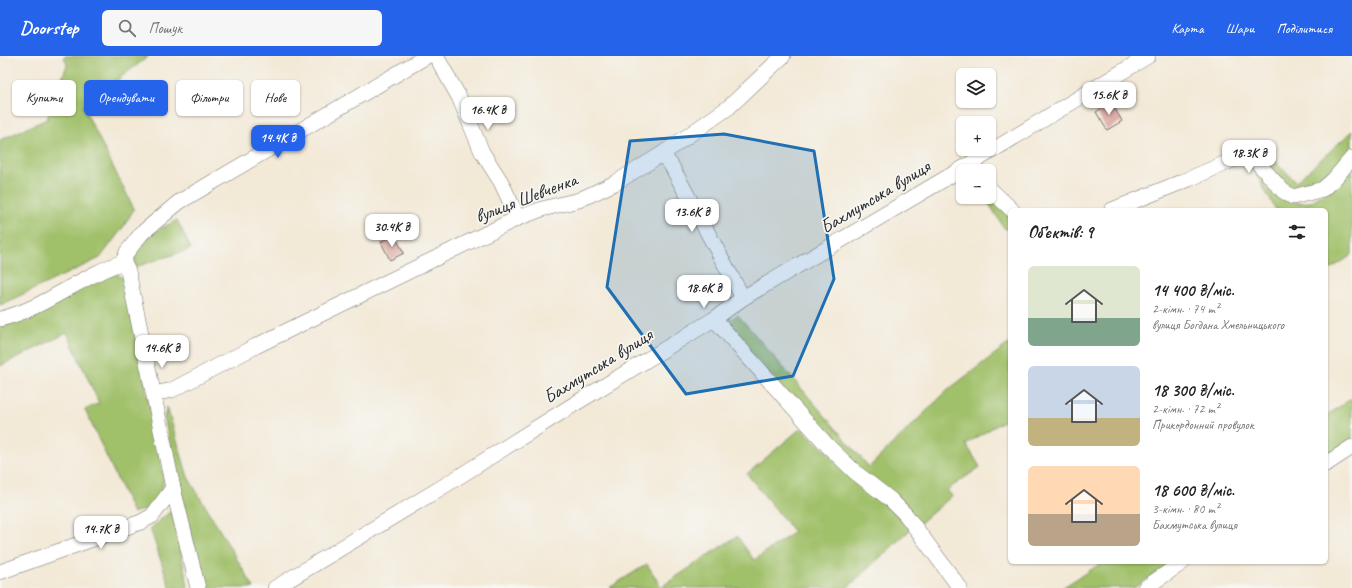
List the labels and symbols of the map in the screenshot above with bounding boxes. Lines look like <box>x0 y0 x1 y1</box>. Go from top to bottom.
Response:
pin: 15.6K ₴ <box>1072 82 1146 116</box>
pin: 16.4K ₴ <box>451 97 525 131</box>
pin: 14.4K ₴ <box>241 125 315 159</box>
pin: 18.3K ₴ <box>1212 140 1286 174</box>
street label: Бахмутська вулиця <box>816 154 936 239</box>
street label: вулиця Шевченка <box>472 167 582 228</box>
pin: 13.6K ₴ <box>655 199 729 233</box>
pin: 30.4K ₴ <box>355 214 429 248</box>
pin: 18.6K ₴ <box>667 275 741 309</box>
street label: Бахмутська вулиця <box>539 322 658 409</box>
pin: 14.6K ₴ <box>125 335 199 369</box>
pin: 14.7K ₴ <box>64 516 138 550</box>

